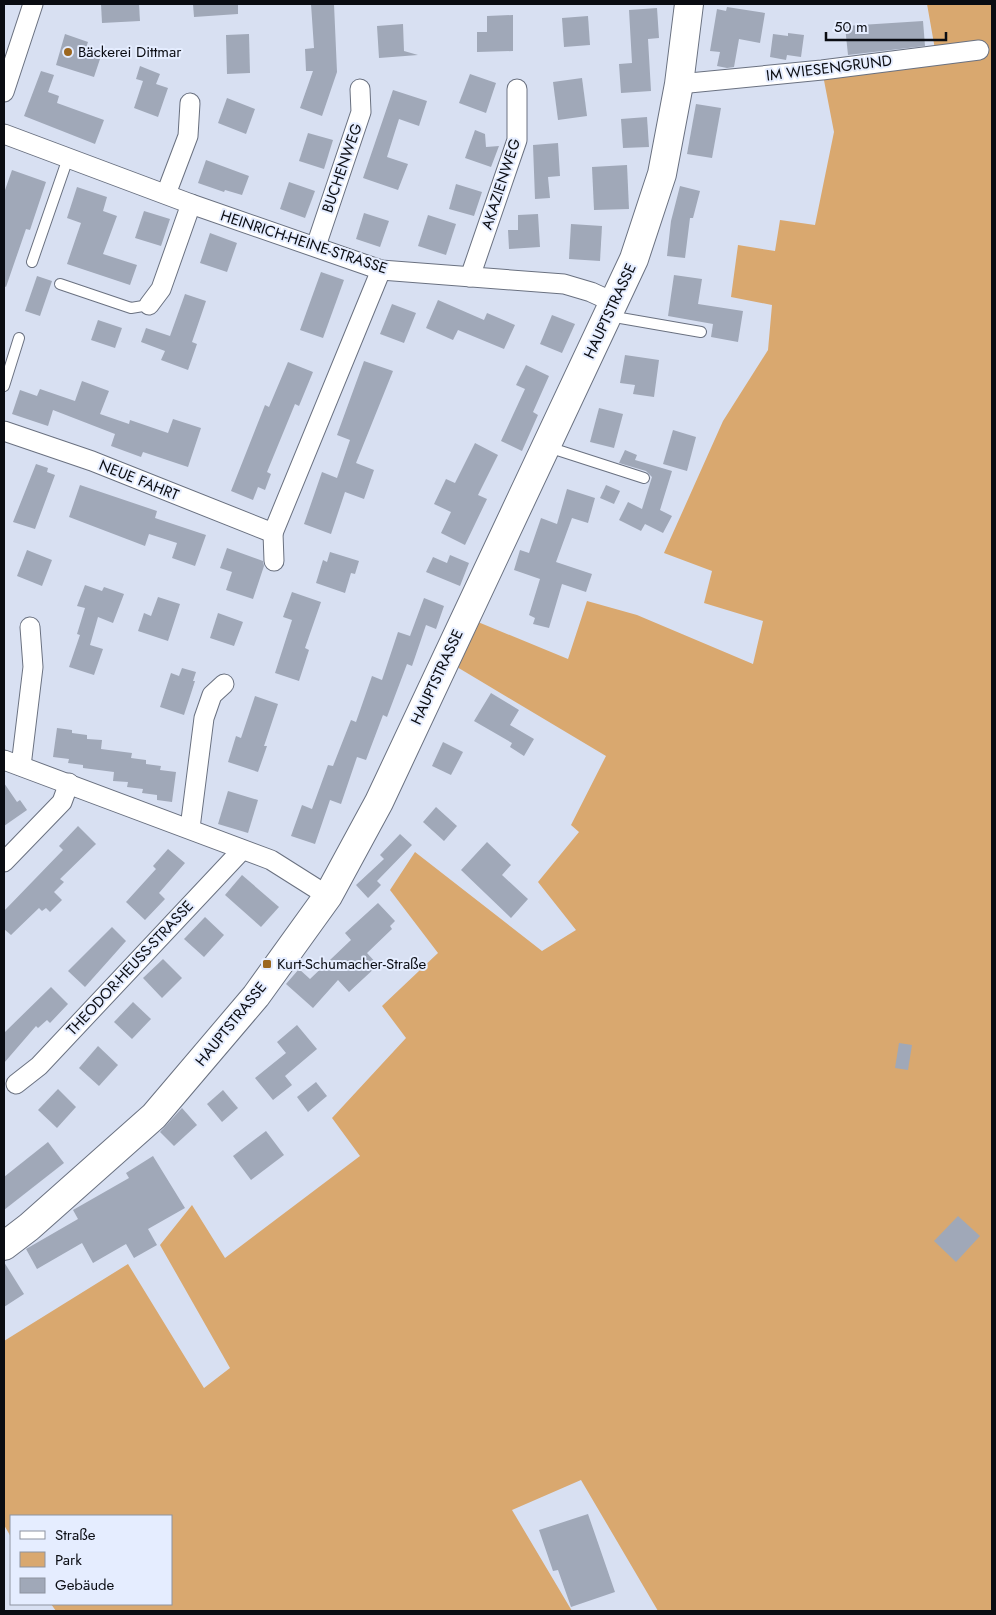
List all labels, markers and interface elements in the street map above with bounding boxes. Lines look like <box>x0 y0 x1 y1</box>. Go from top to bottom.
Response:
scale bar <box>826 10 946 42</box>
text: 50 m <box>834 16 868 38</box>
place label: Bäckerei Dittmar <box>78 41 182 63</box>
marker: Bäckerei Dittmar <box>62 46 74 58</box>
street label: IM WIESENGRUND <box>765 49 893 87</box>
street label: BUCHENWEG <box>316 120 368 216</box>
street label: AKAZIENWEG <box>476 136 526 232</box>
street label: HEINRICH-HEINE-STRASSE <box>218 205 390 279</box>
street label: HAUPTSTRASSE <box>578 260 642 362</box>
street label: NEUE FAHRT <box>96 454 182 506</box>
street label: HAUPTSTRASSE <box>405 626 469 728</box>
street label: THEODOR-HEUSS-STRASSE <box>61 896 199 1040</box>
place label: Kurt-Schumacher-Straße <box>277 953 427 975</box>
marker: Kurt-Schumacher-Straße <box>261 958 273 970</box>
street label: HAUPTSTRASSE <box>190 977 272 1071</box>
legend <box>10 1515 172 1605</box>
text: Straße <box>55 1524 96 1546</box>
text: Park <box>55 1549 82 1571</box>
text: Gebäude <box>55 1574 115 1596</box>

